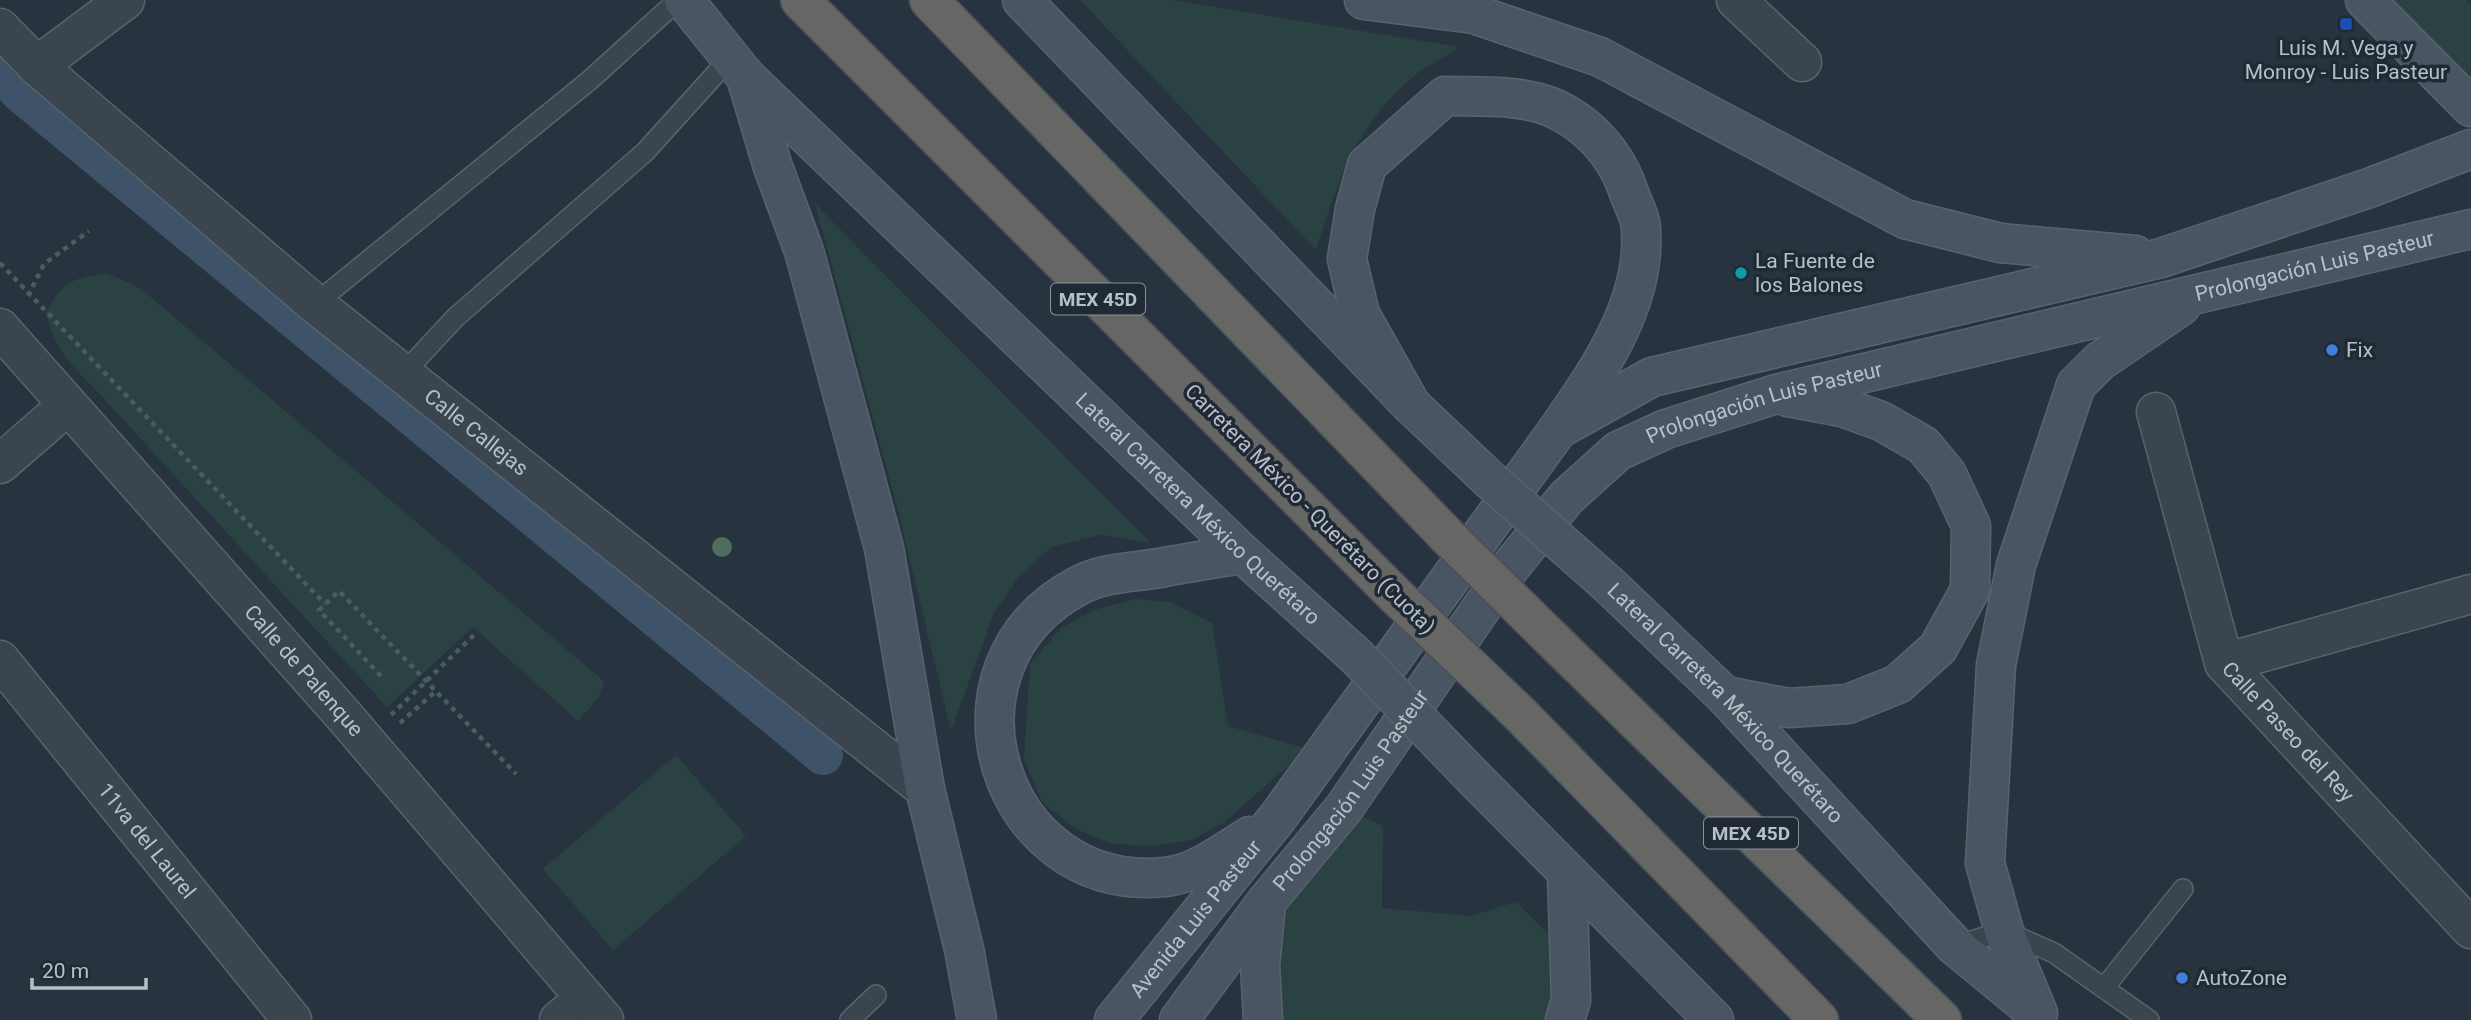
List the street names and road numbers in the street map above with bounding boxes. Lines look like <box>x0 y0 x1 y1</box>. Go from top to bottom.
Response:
street label: Prolongación Luis Pasteur <box>2193 226 2436 306</box>
road number: MEX 45D <box>1051 284 1145 314</box>
street label: Prolongación Luis Pasteur <box>1642 357 1885 448</box>
street label: Carretera México - Querétaro (Cuota) <box>1180 379 1440 639</box>
street label: Calle Callejas <box>420 384 533 481</box>
street label: Lateral Carretera México Querétaro <box>1071 388 1325 630</box>
street label: Lateral Carretera México Querétaro <box>1603 578 1848 828</box>
street label: Calle de Palenque <box>240 600 368 741</box>
street label: Calle Paseo del Rey <box>2217 657 2359 807</box>
street label: Prolongación Luis Pasteur <box>1268 685 1434 896</box>
street label: 11va del Laurel <box>93 779 201 903</box>
road number: MEX 45D <box>1704 818 1798 848</box>
street label: Avenida Luis Pasteur <box>1125 835 1266 1002</box>

